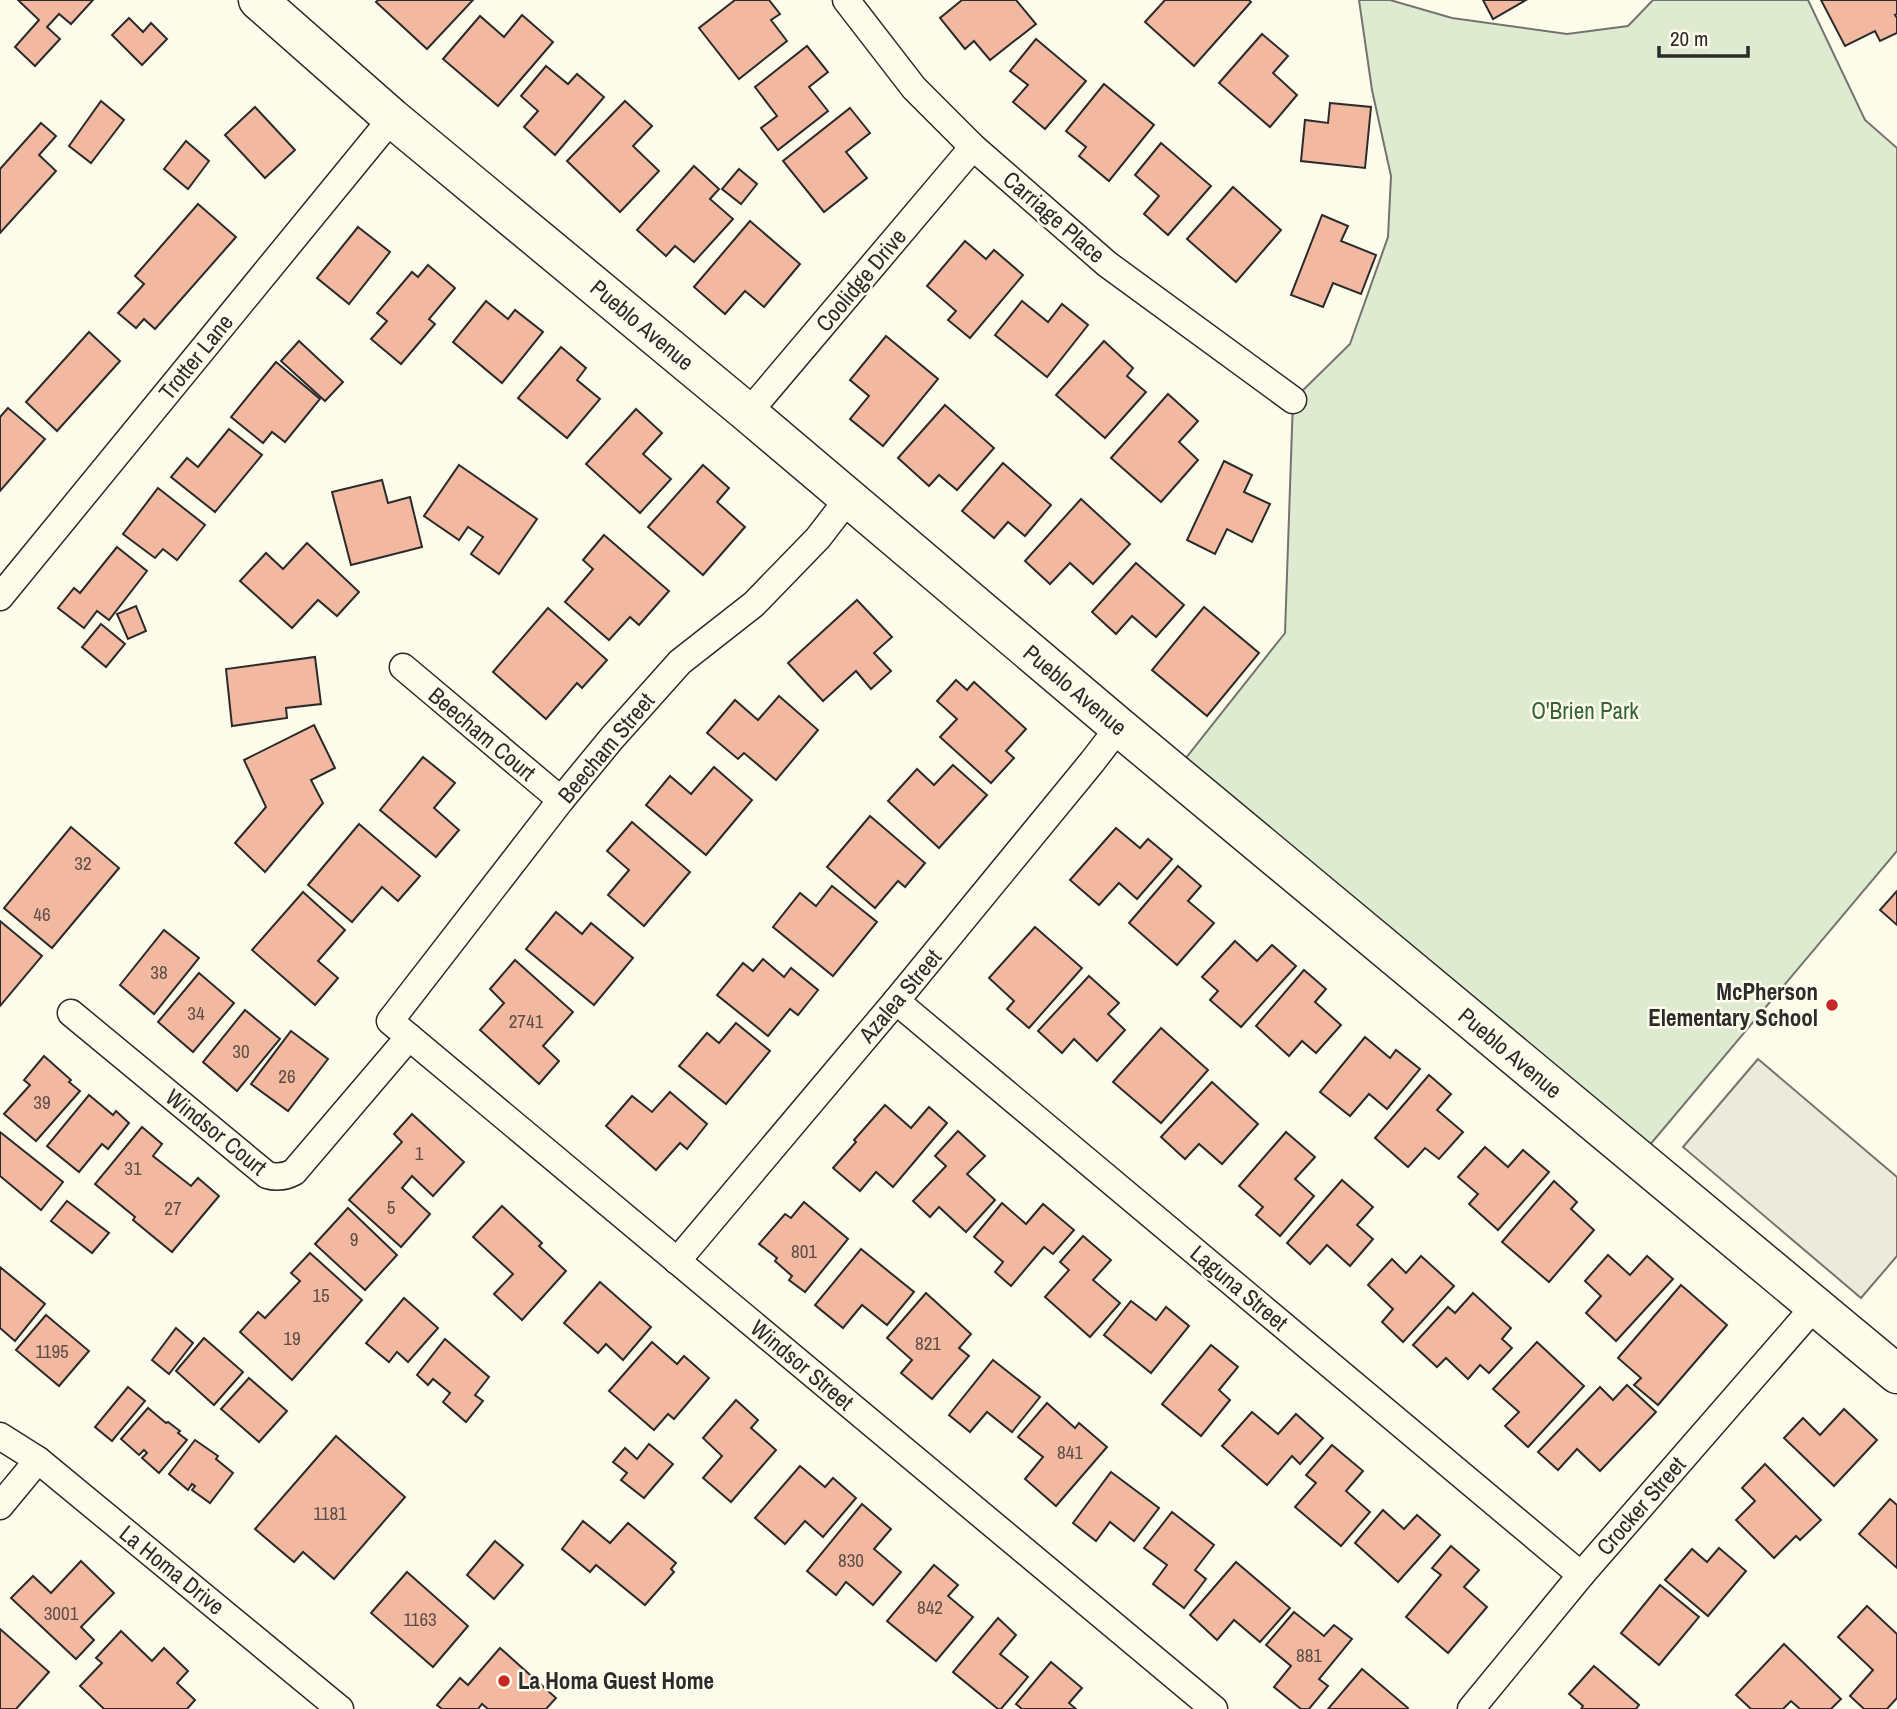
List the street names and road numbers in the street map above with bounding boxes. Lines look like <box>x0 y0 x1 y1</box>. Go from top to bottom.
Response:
street label: Carriage Place <box>997 164 1112 270</box>
street label: Coolidge Drive <box>808 222 913 338</box>
street label: Pueblo Avenue <box>584 272 701 377</box>
street label: Trotter Lane <box>151 307 240 406</box>
street label: Pueblo Avenue <box>1017 637 1134 742</box>
street label: Beecham Court <box>422 680 542 788</box>
street label: Beecham Street <box>550 686 661 809</box>
street label: Azalea Street <box>851 942 948 1050</box>
street label: Pueblo Avenue <box>1452 1000 1569 1105</box>
street label: Windsor Court <box>159 1081 273 1182</box>
street label: Laguna Street <box>1184 1238 1295 1338</box>
street label: Windsor Street <box>744 1312 860 1417</box>
street label: Crocker Street <box>1589 1450 1692 1562</box>
street label: La Homa Drive <box>113 1518 231 1622</box>

